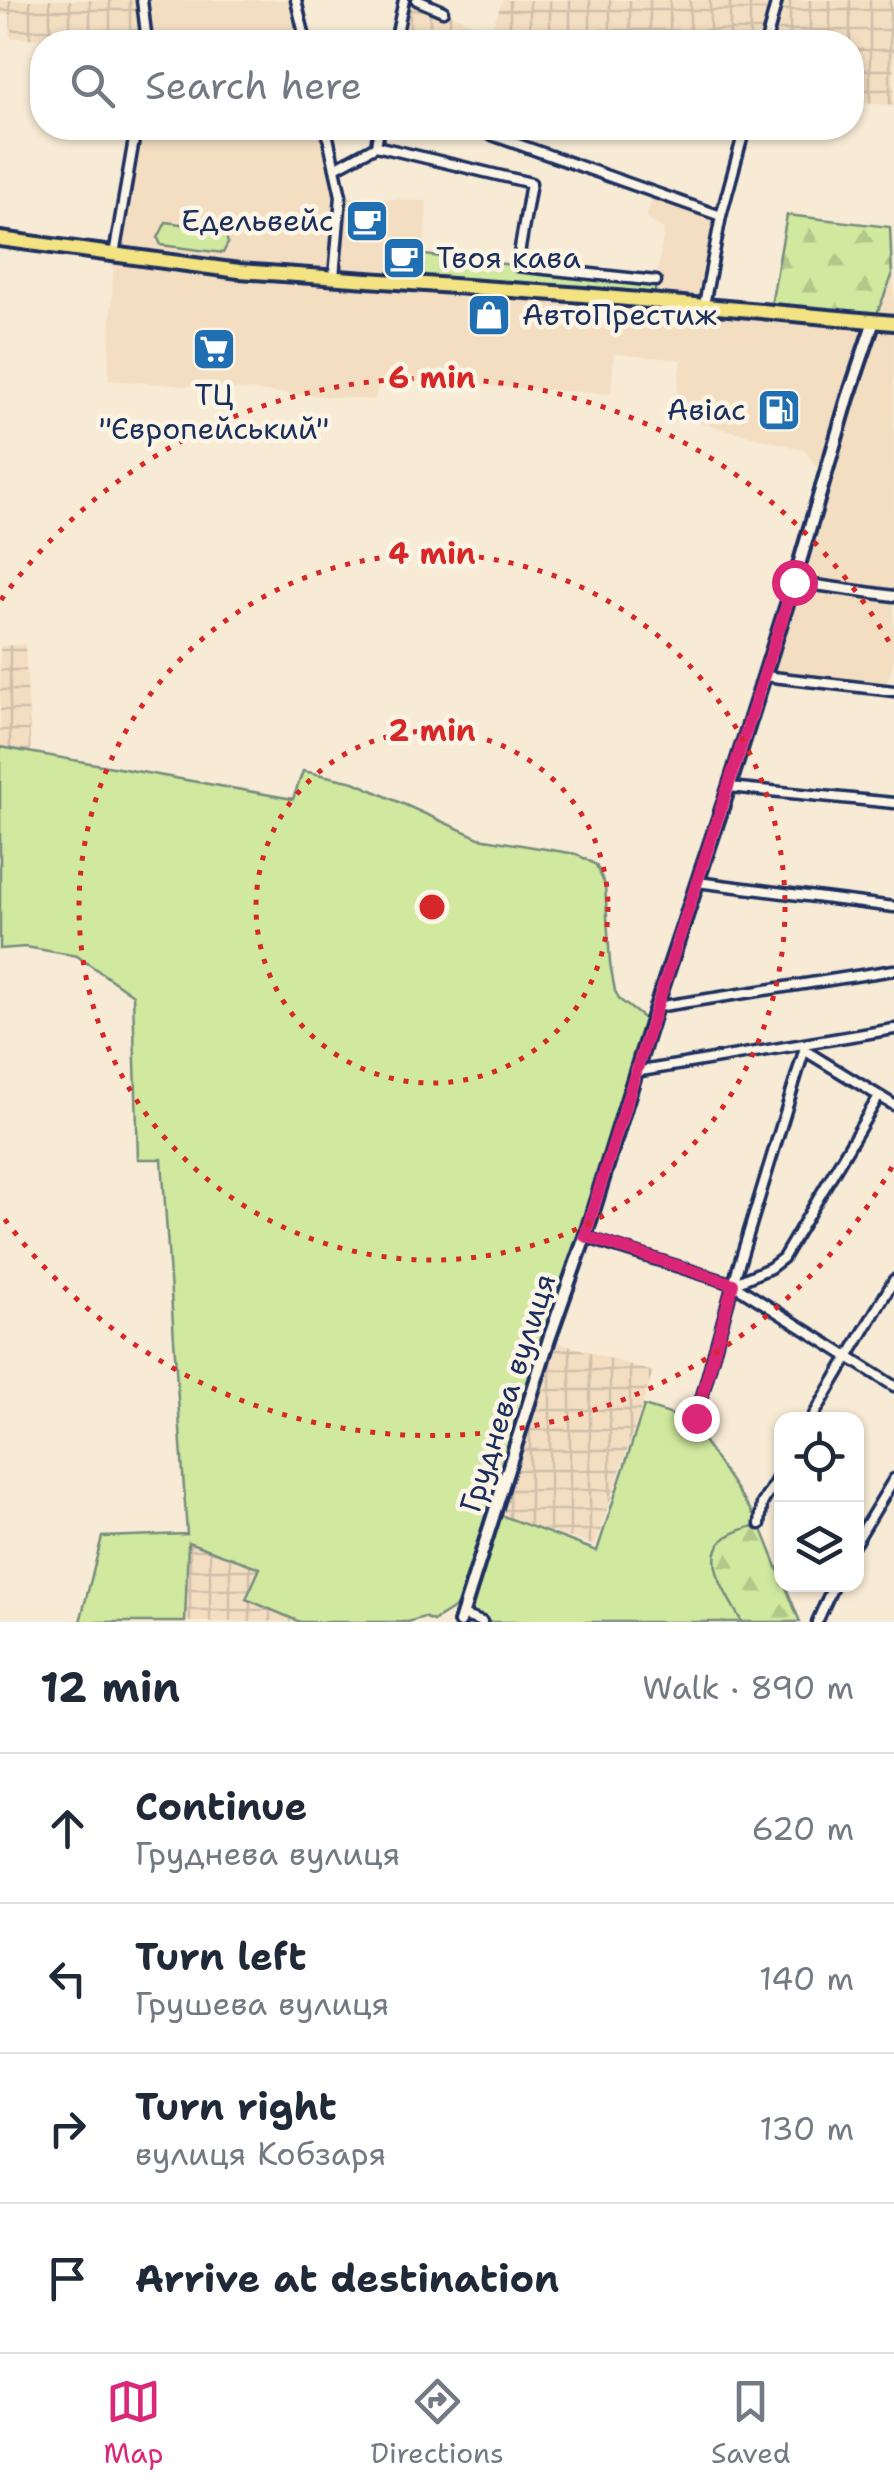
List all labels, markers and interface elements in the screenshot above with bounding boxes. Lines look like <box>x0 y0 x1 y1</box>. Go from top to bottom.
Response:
search box <box>30 30 864 140</box>
icon: search <box>65 58 120 113</box>
text: Search here <box>145 60 362 111</box>
cafe icon: Едельвейс <box>344 198 390 244</box>
place label: Едельвейс <box>181 200 334 241</box>
cafe icon: Твоя кава <box>381 235 427 281</box>
place label: Твоя кава <box>436 237 581 278</box>
shop icon: АвтоПрестиж <box>466 292 512 338</box>
place label: АвтоПрестиж <box>522 294 718 335</box>
supermarket icon: ТЦ "Європейський" <box>191 326 237 372</box>
text: 6 min <box>388 357 476 398</box>
place label: ТЦ "Європейський" <box>99 374 329 449</box>
fuel station icon: Авіас <box>756 387 802 433</box>
place label: Авіас <box>667 389 746 430</box>
text: 4 min <box>388 533 476 574</box>
route start <box>772 560 818 606</box>
text: 2 min <box>388 710 476 751</box>
centre of rings <box>414 889 450 925</box>
street label: Груднева вулиця <box>450 1268 565 1517</box>
route end <box>674 1396 720 1442</box>
map controls <box>774 1412 864 1592</box>
button: locate <box>774 1412 864 1502</box>
button: layers <box>774 1502 864 1592</box>
text: 12 min <box>40 1659 180 1715</box>
text: Walk · 890 m <box>642 1666 854 1709</box>
text: Continue <box>135 1781 307 1832</box>
icon: ahead <box>40 1801 95 1856</box>
text: 620 m <box>751 1807 854 1850</box>
text: Груднева вулиця <box>135 1832 400 1875</box>
text: Turn left <box>135 1931 307 1982</box>
icon: left <box>40 1951 95 2006</box>
text: 140 m <box>759 1957 854 2000</box>
text: Грушева вулиця <box>135 1982 389 2025</box>
text: Turn right <box>135 2081 337 2132</box>
icon: right <box>40 2101 95 2156</box>
text: 130 m <box>759 2107 854 2150</box>
text: вулиця Кобзаря <box>135 2132 386 2175</box>
icon: arrive <box>40 2251 95 2306</box>
text: Arrive at destination <box>135 2253 559 2304</box>
tab: Map <box>104 2374 163 2472</box>
tab: Directions <box>370 2374 504 2472</box>
tab: Saved <box>711 2374 790 2472</box>

